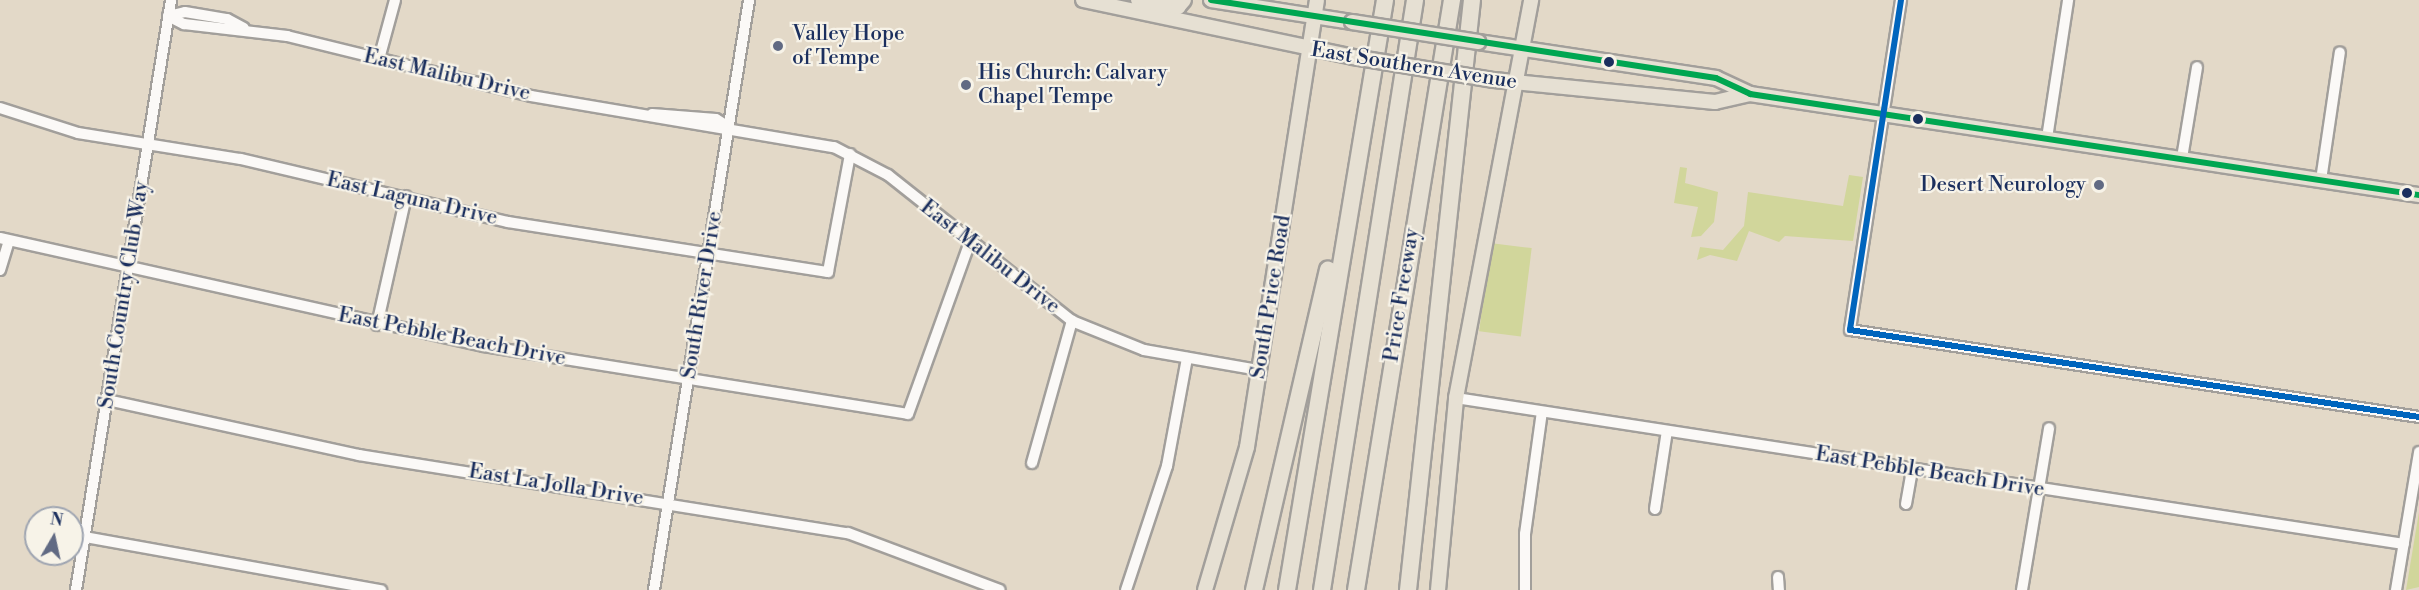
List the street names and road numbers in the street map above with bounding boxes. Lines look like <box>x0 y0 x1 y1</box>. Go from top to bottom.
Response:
street label: East Southern Avenue <box>1309 37 1519 95</box>
street label: East Malibu Drive <box>361 44 533 106</box>
street label: East Laguna Drive <box>324 167 500 231</box>
street label: South Country Club Way <box>94 179 154 411</box>
street label: East Malibu Drive <box>915 195 1065 319</box>
street label: South River Drive <box>676 209 728 381</box>
street label: South Price Road <box>1246 213 1296 381</box>
street label: Price Freeway <box>1379 226 1425 364</box>
street label: East Pebble Beach Drive <box>336 303 568 371</box>
street label: East Pebble Beach Drive <box>1814 441 2046 503</box>
street label: East La Jolla Drive <box>467 459 645 511</box>

